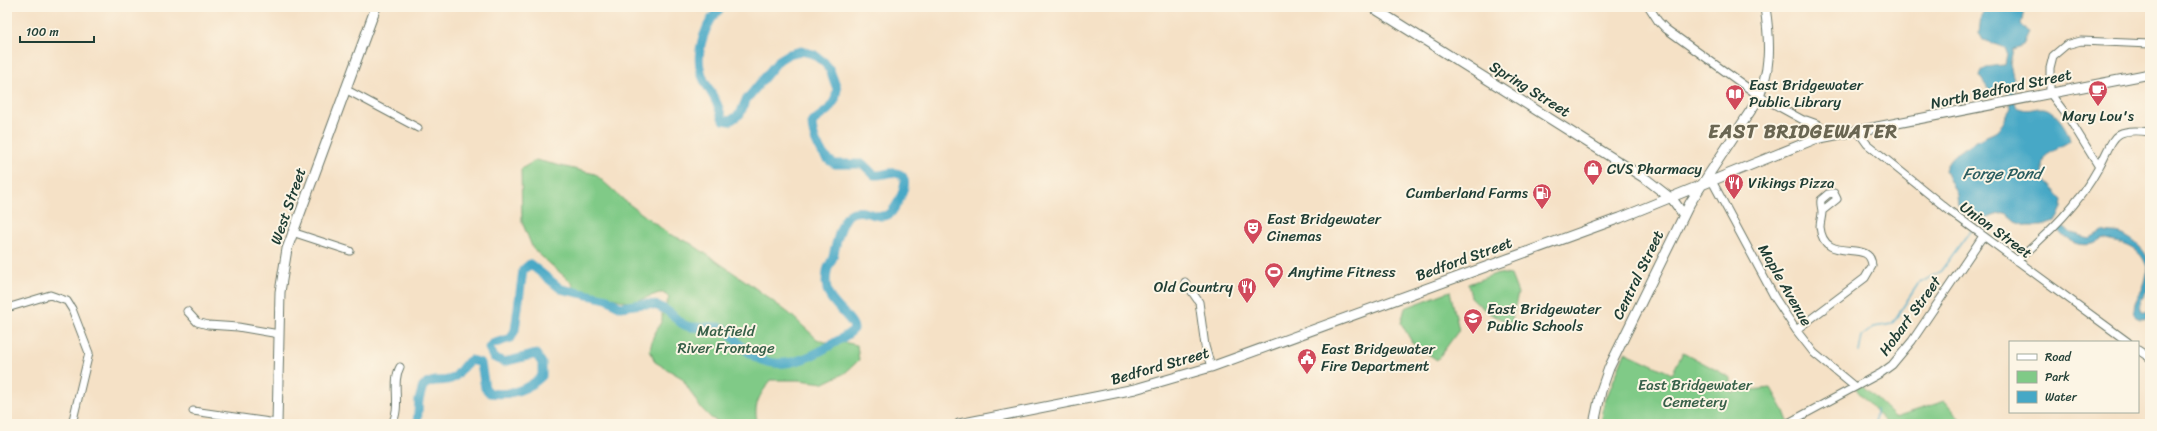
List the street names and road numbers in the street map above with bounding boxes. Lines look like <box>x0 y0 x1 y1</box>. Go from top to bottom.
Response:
street label: Spring Street <box>1484 54 1576 124</box>
street label: North Bedford Street <box>1928 61 2074 117</box>
street label: West Street <box>263 163 313 248</box>
street label: Union Street <box>1954 195 2038 266</box>
street label: Central Street <box>1605 225 1671 324</box>
street label: Bedford Street <box>1412 229 1516 289</box>
street label: Maple Avenue <box>1751 239 1819 331</box>
street label: Hobart Street <box>1872 270 1949 362</box>
street label: Bedford Street <box>1108 339 1213 392</box>

